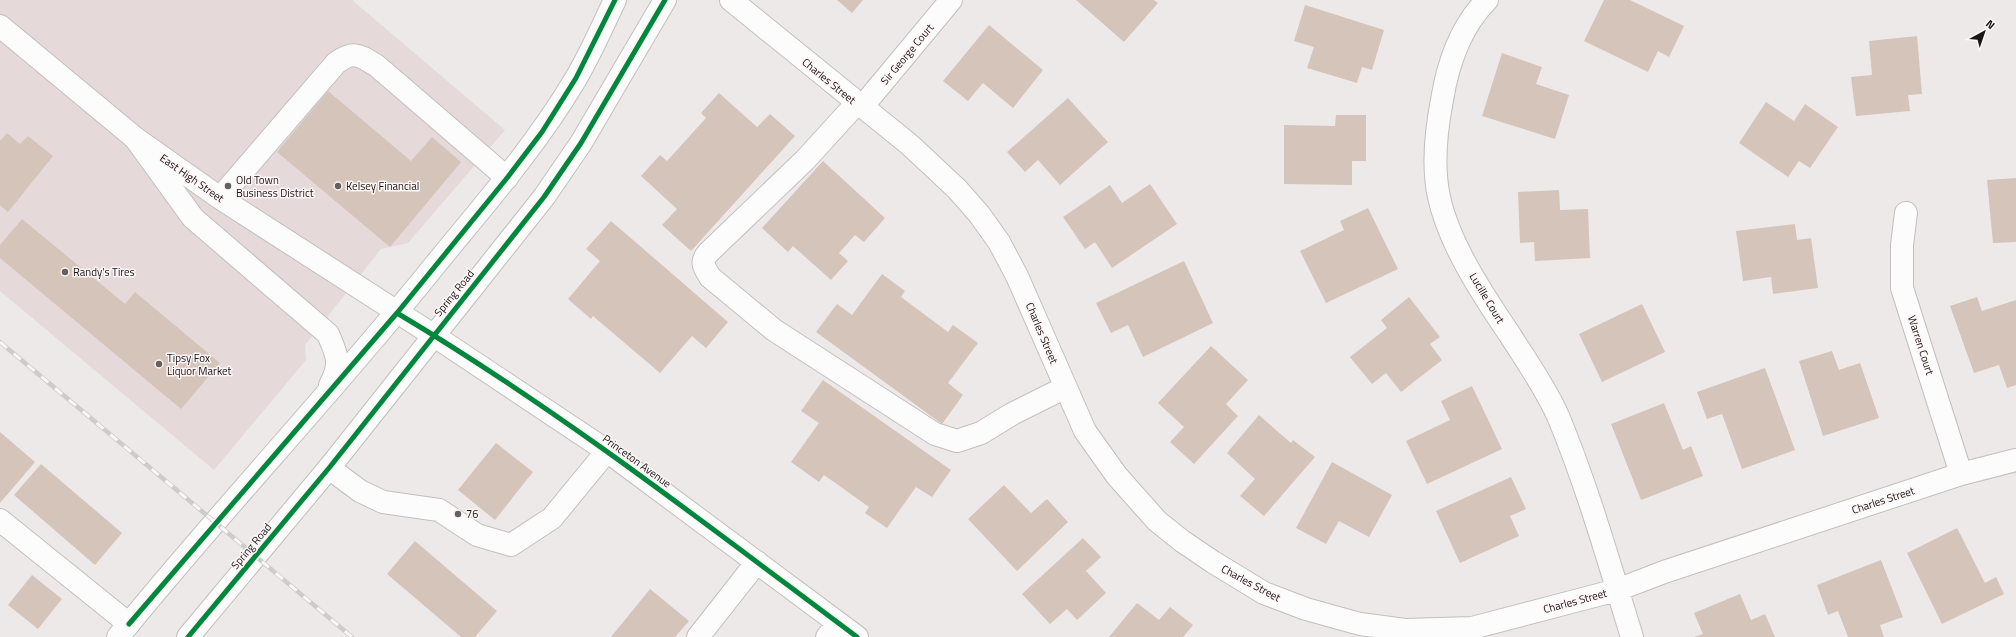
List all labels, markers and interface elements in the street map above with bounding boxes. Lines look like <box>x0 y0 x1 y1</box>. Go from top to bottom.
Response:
north arrow <box>1964 12 2004 52</box>
text: N <box>1982 16 1998 33</box>
street label: Sir George Court <box>877 20 937 88</box>
street label: Charles Street <box>799 54 859 108</box>
street label: East High Street <box>157 150 227 206</box>
place label: Old Town Business District <box>236 172 314 201</box>
place label: Kelsey Financial <box>346 178 419 194</box>
marker: Old Town Business District <box>223 181 233 191</box>
marker: Kelsey Financial <box>333 181 343 191</box>
place label: Randy's Tires <box>73 264 135 280</box>
street label: Spring Road <box>430 266 478 320</box>
marker: Randy's Tires <box>60 267 70 277</box>
street label: Lucille Court <box>1466 270 1508 326</box>
street label: Charles Street <box>1022 300 1062 366</box>
street label: Warren Court <box>1904 313 1938 377</box>
place label: Tipsy Fox Liquor Market <box>167 350 232 379</box>
marker: Tipsy Fox Liquor Market <box>154 359 164 369</box>
street label: Princeton Avenue <box>599 431 675 492</box>
street label: Charles Street <box>1850 482 1917 518</box>
place label: 76 <box>466 506 478 522</box>
marker: 76 <box>453 509 463 519</box>
street label: Spring Road <box>227 519 275 573</box>
street label: Charles Street <box>1218 561 1284 605</box>
street label: Charles Street <box>1541 585 1609 617</box>

